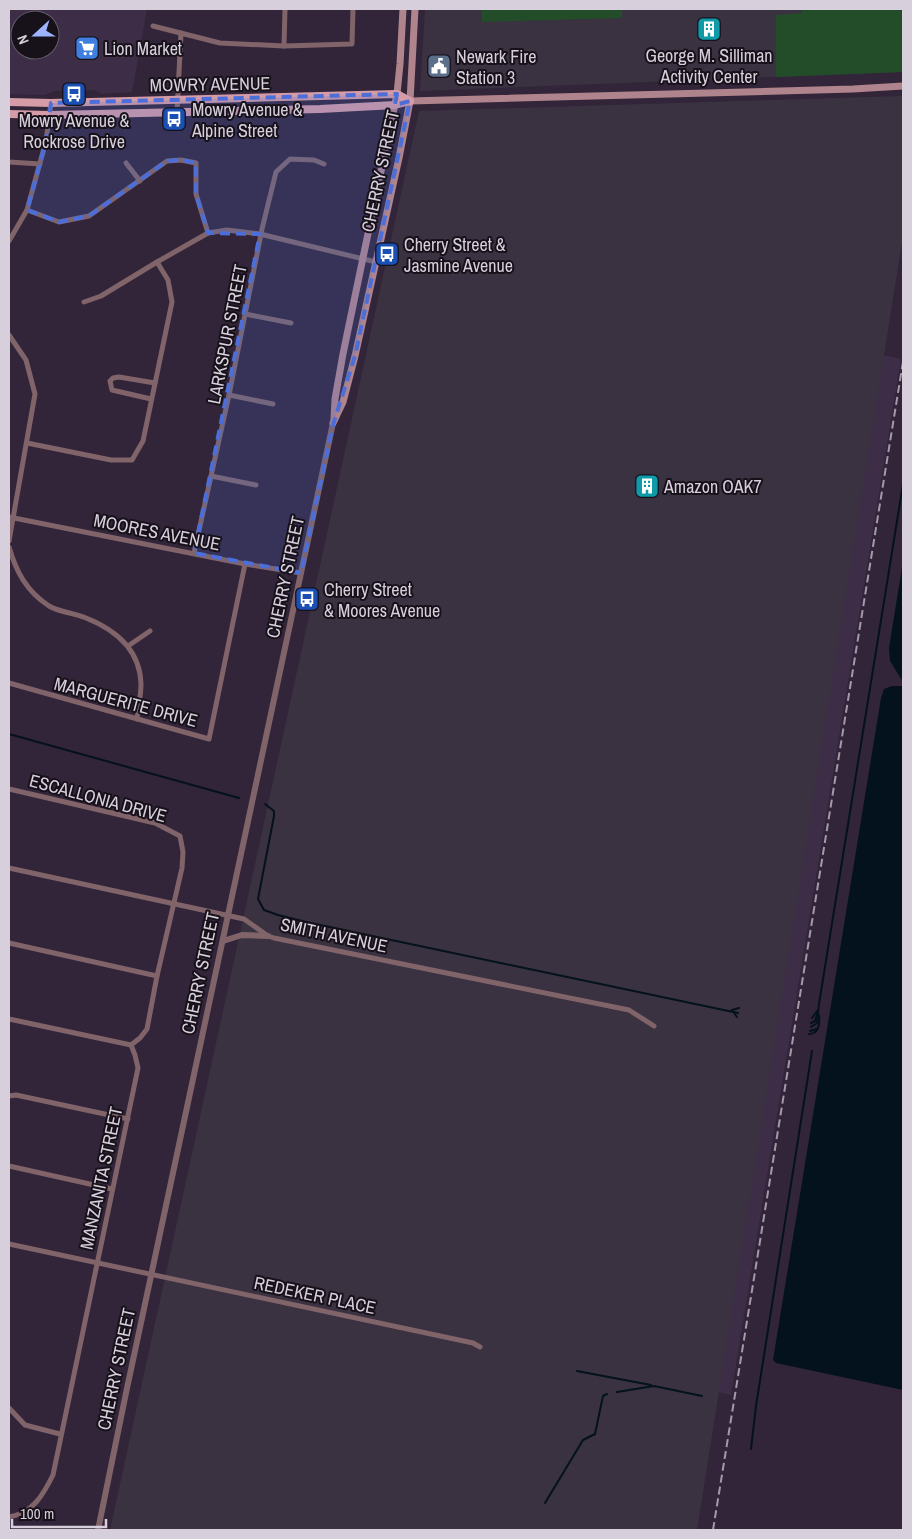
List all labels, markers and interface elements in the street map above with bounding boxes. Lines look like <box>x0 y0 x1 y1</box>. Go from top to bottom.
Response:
north arrow <box>10 10 60 60</box>
building icon: George M. Silliman Activity Center <box>696 16 722 42</box>
text: N <box>13 33 33 47</box>
supermarket icon: Lion Market <box>74 35 100 61</box>
place label: Lion Market <box>104 36 182 61</box>
place label: George M. Silliman Activity Center <box>645 43 773 89</box>
place label: Newark Fire Station 3 <box>456 44 536 90</box>
public building icon: Newark Fire Station 3 <box>426 53 452 79</box>
street label: MOWRY AVENUE <box>149 70 271 98</box>
bus stop icon: Mowry Avenue & Rockrose Drive <box>61 81 87 107</box>
place label: Mowry Avenue & Alpine Street <box>191 97 303 143</box>
bus stop icon: Mowry Avenue & Alpine Street <box>161 106 187 132</box>
place label: Mowry Avenue & Rockrose Drive <box>19 108 129 154</box>
street label: CHERRY STREET <box>355 108 405 234</box>
place label: Cherry Street & Jasmine Avenue <box>404 232 513 278</box>
bus stop icon: Cherry Street & Jasmine Avenue <box>374 241 400 267</box>
street label: LARKSPUR STREET <box>201 262 253 406</box>
building icon: Amazon OAK7 <box>634 473 660 499</box>
place label: Amazon OAK7 <box>663 474 762 499</box>
street label: MOORES AVENUE <box>92 507 222 557</box>
street label: CHERRY STREET <box>260 514 310 640</box>
place label: Cherry Street & Moores Avenue <box>324 577 440 623</box>
bus stop icon: Cherry Street & Moores Avenue <box>294 586 320 612</box>
street label: MARGUERITE DRIVE <box>51 671 201 733</box>
street label: ESCALLONIA DRIVE <box>27 768 169 828</box>
street label: CHERRY STREET <box>175 910 225 1036</box>
street label: SMITH AVENUE <box>278 911 390 959</box>
street label: MANZANITA STREET <box>74 1104 128 1252</box>
street label: REDEKER PLACE <box>252 1270 378 1320</box>
street label: CHERRY STREET <box>91 1306 141 1432</box>
scale bar <box>12 1496 106 1528</box>
text: 100 m <box>20 1503 54 1524</box>

